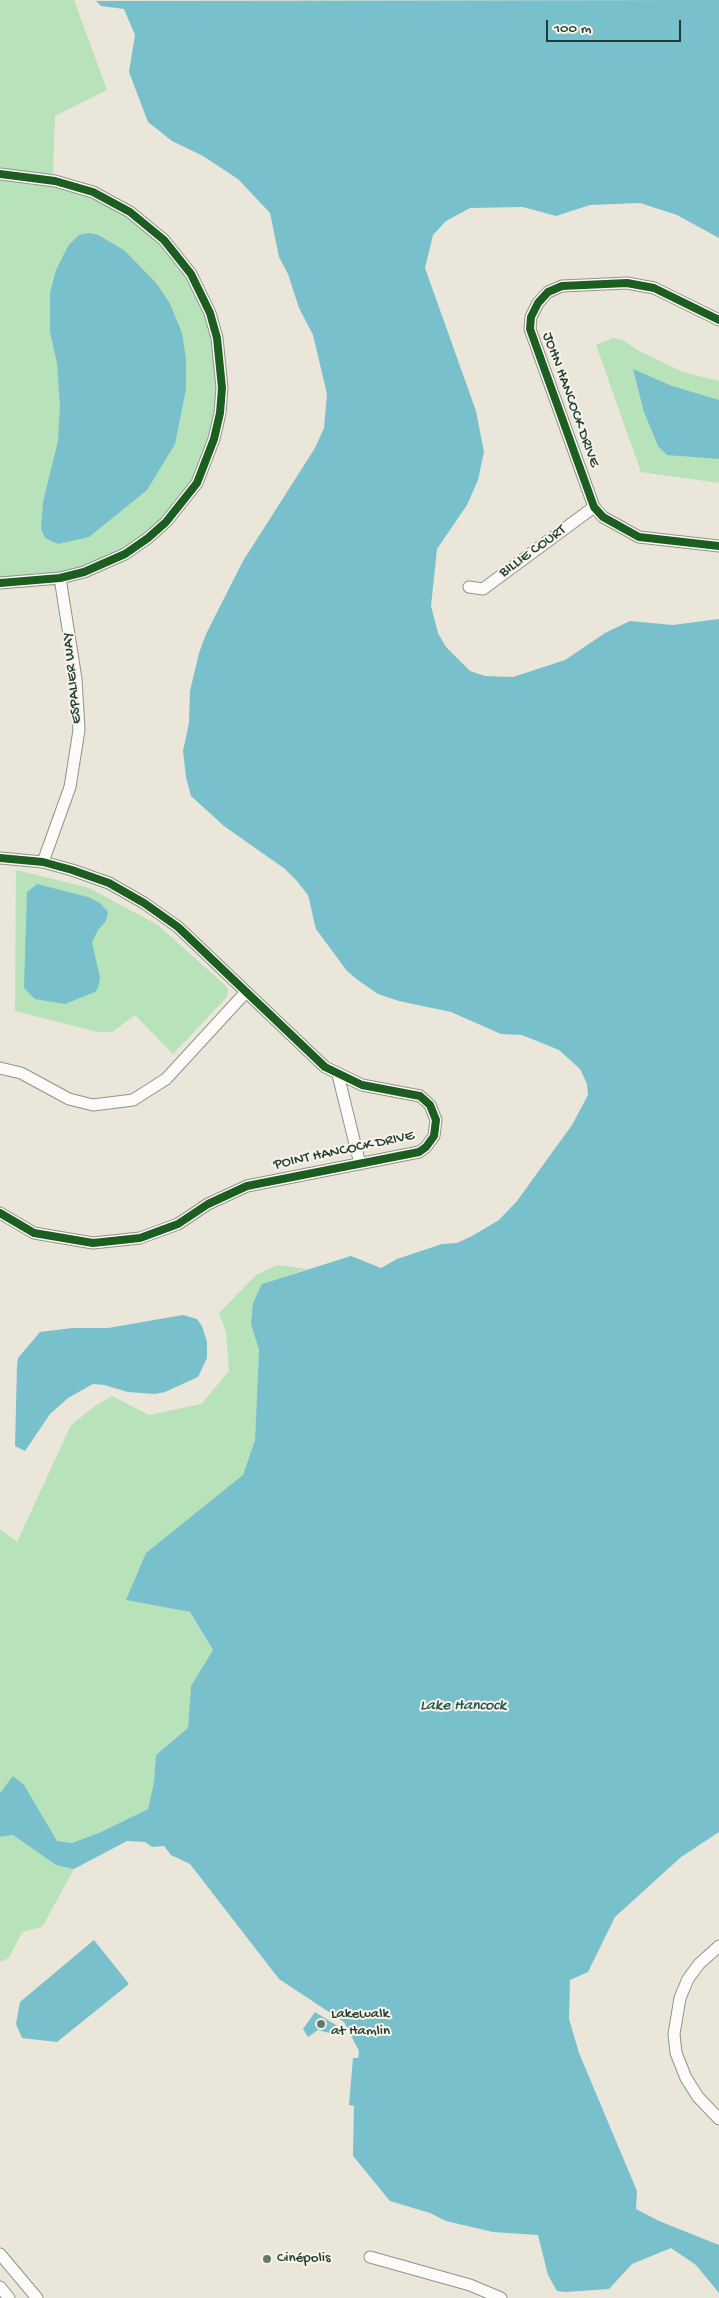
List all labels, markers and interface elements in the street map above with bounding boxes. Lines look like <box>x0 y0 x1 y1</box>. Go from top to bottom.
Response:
scale bar <box>549 10 684 42</box>
text: 100 m <box>554 20 591 38</box>
street label: JOHN HANCOCK DRIVE <box>537 330 603 470</box>
street label: BILLIE COURT <box>496 522 570 582</box>
street label: ESPALIER WAY <box>59 631 87 725</box>
street label: POINT HANCOCK DRIVE <box>272 1127 416 1175</box>
water label: Lake Hancock <box>420 1697 506 1717</box>
place label: Lakewalk at Hamlin <box>331 2006 390 2041</box>
marker: Lakewalk at Hamlin <box>315 2018 327 2030</box>
place label: Cinépolis <box>277 2250 330 2268</box>
marker: Cinépolis <box>261 2253 273 2265</box>

